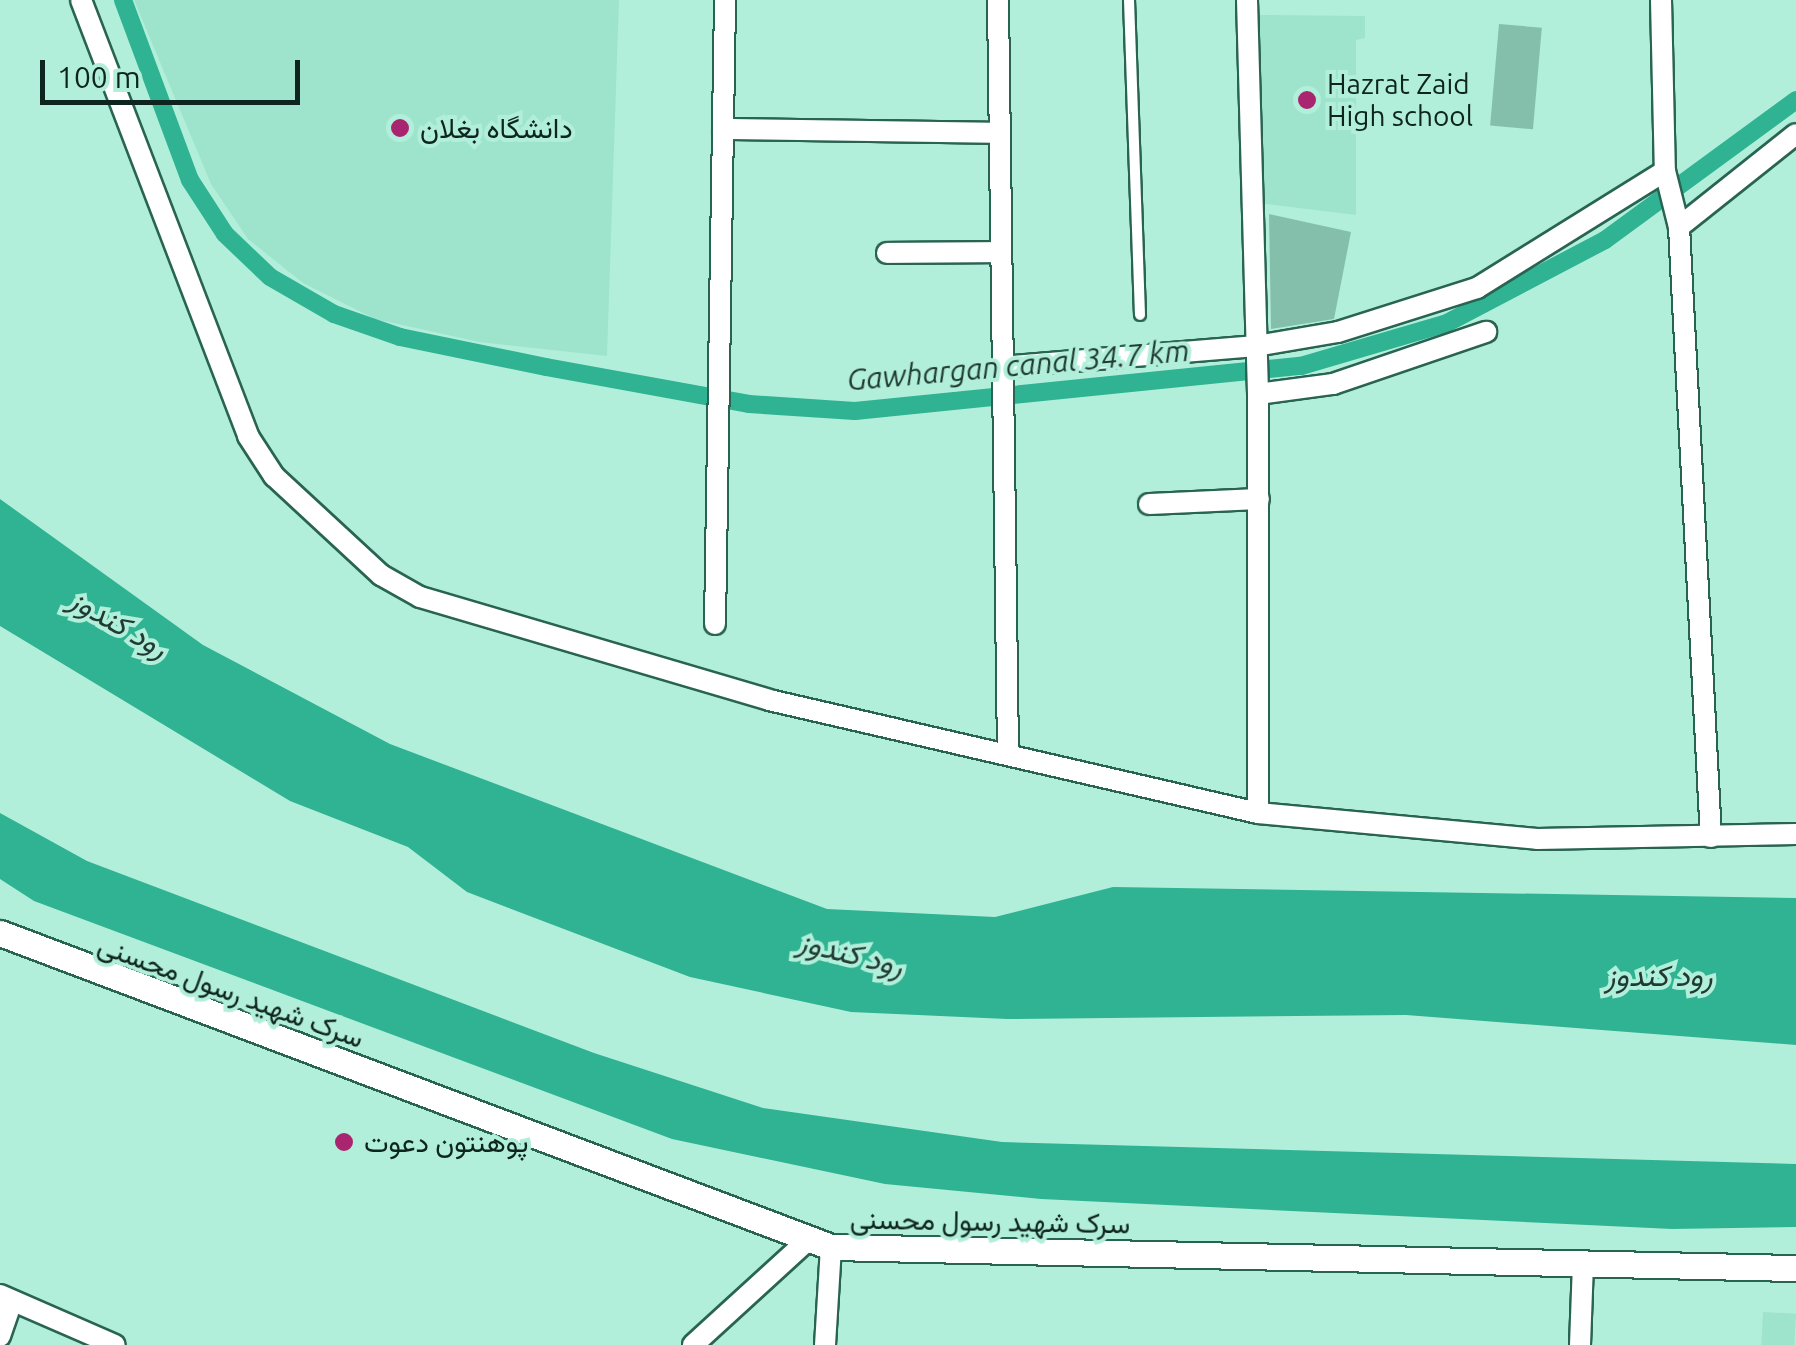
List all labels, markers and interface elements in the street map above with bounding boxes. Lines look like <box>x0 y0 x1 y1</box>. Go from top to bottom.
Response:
scale bar <box>45 40 305 102</box>
text: 100 m <box>57 60 141 94</box>
place label: Hazrat Zaid High school <box>1327 67 1473 133</box>
marker: Hazrat Zaid High school <box>1296 89 1318 111</box>
place label: دانشگاه بغلان <box>420 111 573 145</box>
marker: دانشگاه بغلان <box>389 117 411 139</box>
water label: Gawhargan canal 34.7 km <box>845 332 1191 398</box>
water label: رود کندوز <box>63 581 175 665</box>
water label: رود کندوز <box>795 923 907 983</box>
street label: سرک شهید رسول محسنی <box>94 927 368 1055</box>
water label: رود کندوز <box>1605 957 1713 993</box>
place label: پوهنتون دعوت <box>364 1125 528 1159</box>
marker: پوهنتون دعوت <box>333 1131 355 1153</box>
street label: سرک شهید رسول محسنی <box>850 1202 1130 1240</box>

